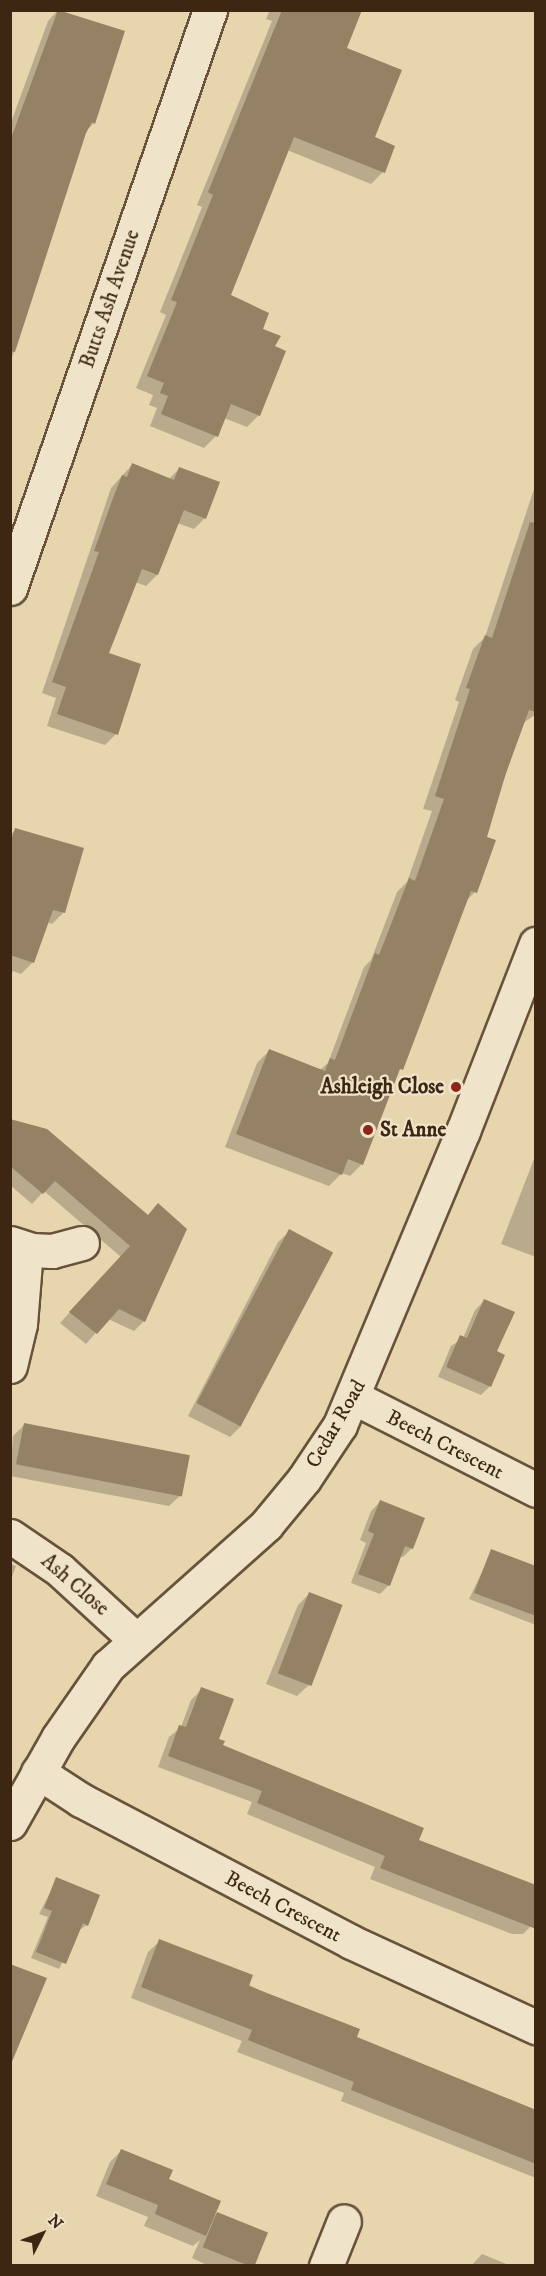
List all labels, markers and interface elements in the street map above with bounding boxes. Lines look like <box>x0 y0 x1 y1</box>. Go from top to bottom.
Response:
street label: Butts Ash Avenue <box>75 226 145 372</box>
place label: Ashleigh Close <box>320 1074 444 1100</box>
marker: Ashleigh Close <box>449 1080 463 1094</box>
place label: St Anne <box>380 1117 446 1143</box>
marker: St Anne <box>361 1123 375 1137</box>
street label: Cedar Road <box>301 1375 371 1473</box>
street label: Beech Crescent <box>382 1405 508 1485</box>
street label: Ash Close <box>36 1549 114 1621</box>
street label: Beech Crescent <box>221 1866 345 1948</box>
north arrow <box>12 2204 72 2264</box>
text: N <box>44 2210 67 2234</box>

